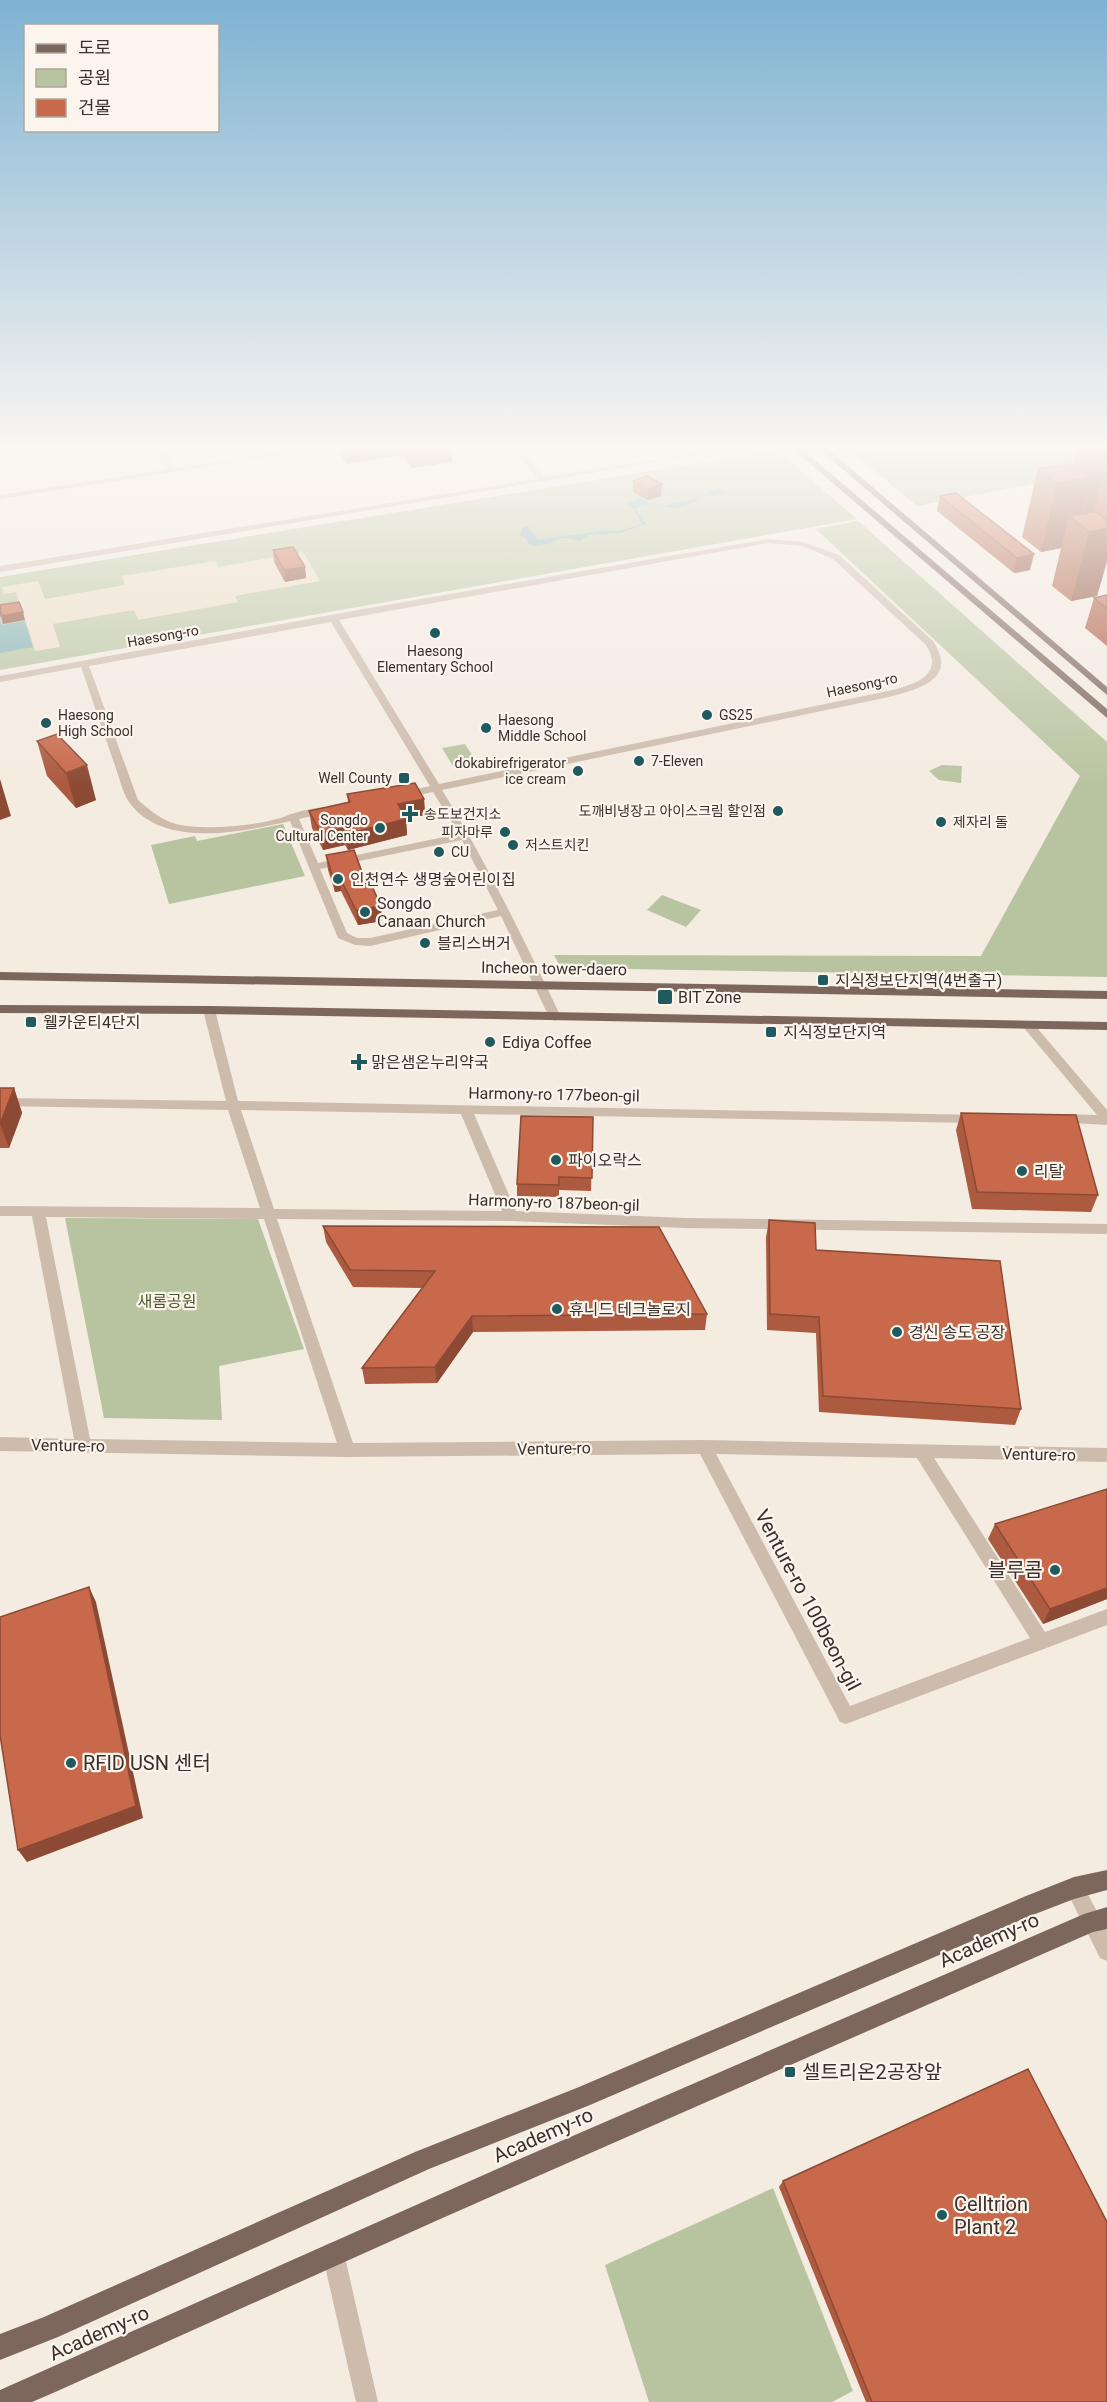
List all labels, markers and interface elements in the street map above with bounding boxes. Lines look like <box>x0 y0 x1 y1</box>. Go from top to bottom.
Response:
legend <box>24 24 219 132</box>
text: 도로 <box>78 37 111 58</box>
text: 공원 <box>78 67 111 88</box>
text: 건물 <box>78 97 111 118</box>
street label: Haesong-ro <box>126 622 200 650</box>
marker: Haesong Elementary School <box>428 626 442 640</box>
place label: Haesong Elementary School <box>377 643 493 675</box>
street label: Haesong-ro <box>825 670 899 700</box>
place label: Haesong High School <box>58 707 133 739</box>
place label: GS25 <box>719 707 753 723</box>
marker: GS25 <box>700 708 714 722</box>
place label: Haesong Middle School <box>498 712 586 744</box>
marker: Haesong High School <box>39 716 53 730</box>
marker: Haesong Middle School <box>479 721 493 735</box>
place label: 7-Eleven <box>651 753 703 769</box>
marker: 7-Eleven <box>632 754 646 768</box>
place label: dokabirefrigerator ice cream <box>455 755 566 787</box>
marker: dokabirefrigerator ice cream <box>571 764 585 778</box>
place label: Well County <box>318 770 392 786</box>
marker: Well County <box>397 771 411 785</box>
place label: 도깨비냉장고 아이스크림 할인점 <box>579 803 766 819</box>
marker: 도깨비냉장고 아이스크림 할인점 <box>771 804 785 818</box>
marker: 송도보건지소 <box>401 805 419 823</box>
place label: 송도보건지소 <box>424 806 501 822</box>
place label: Songdo Cultural Center <box>275 812 368 844</box>
place label: 제자리 돌 <box>953 814 1008 830</box>
marker: 제자리 돌 <box>934 815 948 829</box>
marker: Songdo Cultural Center <box>373 821 387 835</box>
place label: 피자마루 <box>441 824 493 840</box>
marker: 피자마루 <box>498 825 512 839</box>
place label: 저스트치킨 <box>525 837 589 853</box>
marker: 저스트치킨 <box>506 838 520 852</box>
place label: CU <box>451 844 469 860</box>
marker: CU <box>432 845 446 859</box>
place label: 인천연수 생명숲어린이집 <box>350 870 516 889</box>
marker: 인천연수 생명숲어린이집 <box>331 872 345 886</box>
place label: Songdo Canaan Church <box>377 894 486 931</box>
marker: Songdo Canaan Church <box>358 905 372 919</box>
place label: 블리스버거 <box>437 934 511 953</box>
marker: 블리스버거 <box>418 936 432 950</box>
street label: Incheon tower-daero <box>481 958 627 979</box>
place label: 지식정보단지역(4번출구) <box>835 971 1002 990</box>
marker: 지식정보단지역(4번출구) <box>816 973 830 987</box>
marker: BIT Zone <box>656 988 674 1006</box>
place label: BIT Zone <box>678 988 741 1007</box>
place label: 웰카운티4단지 <box>43 1013 140 1032</box>
marker: 웰카운티4단지 <box>24 1015 38 1029</box>
place label: 지식정보단지역 <box>783 1023 886 1042</box>
marker: 지식정보단지역 <box>764 1025 778 1039</box>
place label: Ediya Coffee <box>502 1033 591 1052</box>
marker: Ediya Coffee <box>483 1035 497 1049</box>
place label: 맑은샘온누리약국 <box>371 1053 489 1072</box>
marker: 맑은샘온누리약국 <box>352 1055 366 1069</box>
street label: Harmony-ro 177beon-gil <box>468 1084 640 1105</box>
place label: 파이오락스 <box>568 1151 642 1170</box>
marker: 파이오락스 <box>549 1153 563 1167</box>
place label: 리탈 <box>1034 1162 1064 1181</box>
marker: 리탈 <box>1015 1164 1029 1178</box>
street label: Harmony-ro 187beon-gil <box>468 1190 640 1215</box>
park label: 새롬공원 <box>138 1292 196 1311</box>
place label: 휴니드 테크놀로지 <box>569 1300 691 1319</box>
marker: 휴니드 테크놀로지 <box>550 1302 564 1316</box>
place label: 경신 송도 공장 <box>909 1323 1006 1342</box>
marker: 경신 송도 공장 <box>890 1325 904 1339</box>
street label: Venture-ro <box>31 1435 105 1456</box>
street label: Venture-ro <box>517 1438 591 1459</box>
street label: Venture-ro <box>1002 1444 1076 1465</box>
street label: Venture-ro 100beon-gil <box>750 1505 866 1695</box>
place label: 블루콤 <box>988 1558 1043 1582</box>
marker: 블루콤 <box>1048 1563 1062 1577</box>
place label: RFID USN 센터 <box>83 1751 211 1775</box>
marker: RFID USN 센터 <box>64 1756 78 1770</box>
street label: Academy-ro <box>935 1907 1043 1973</box>
place label: 셀트리온2공장앞 <box>802 2060 942 2084</box>
marker: 셀트리온2공장앞 <box>783 2065 797 2079</box>
street label: Academy-ro <box>489 2102 597 2168</box>
place label: Celltrion Plant 2 <box>954 2192 1028 2239</box>
marker: Celltrion Plant 2 <box>935 2208 949 2222</box>
street label: Academy-ro <box>45 2300 153 2366</box>

